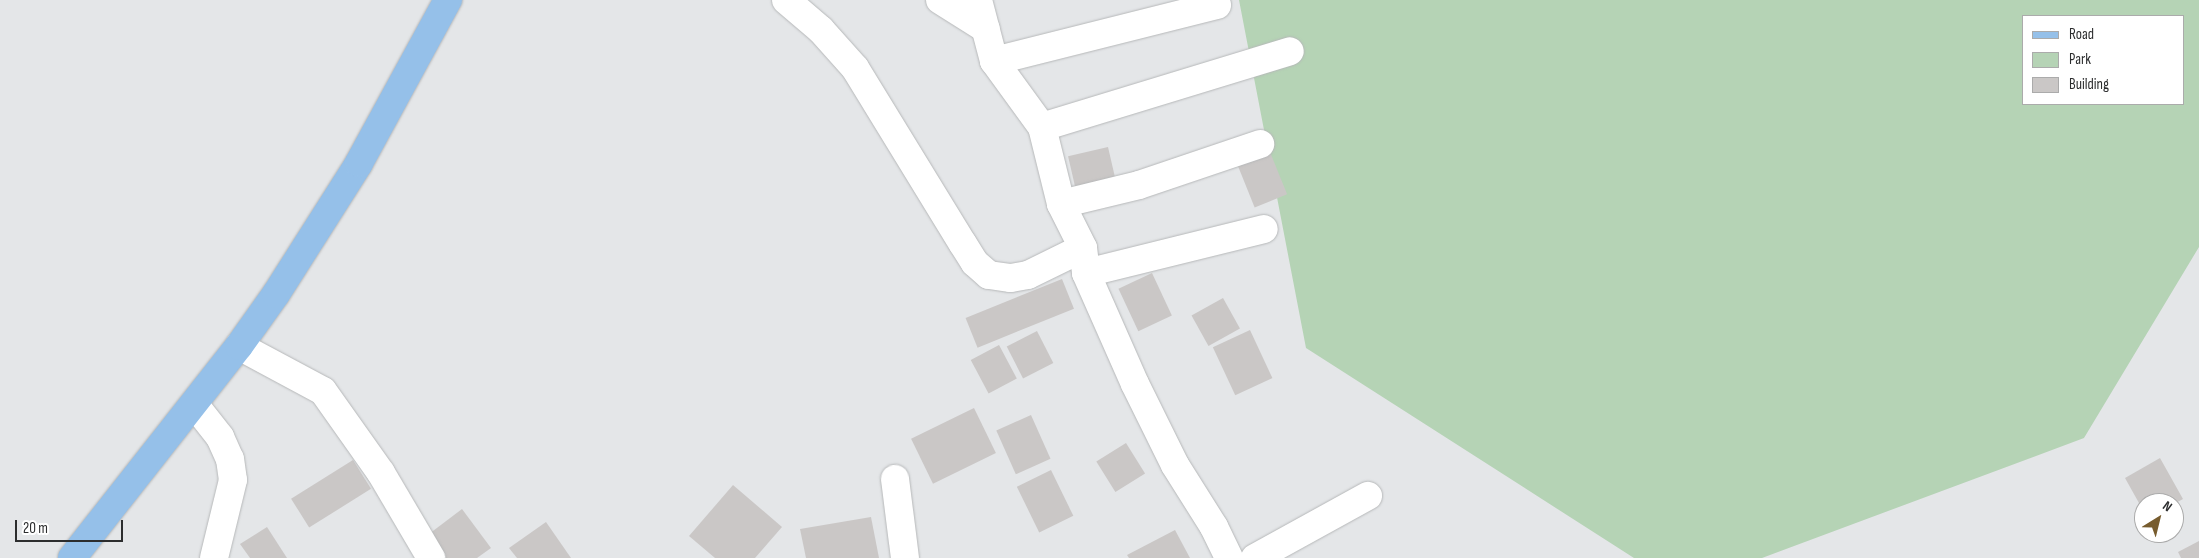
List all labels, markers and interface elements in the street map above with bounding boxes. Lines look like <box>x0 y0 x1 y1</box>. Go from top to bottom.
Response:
legend <box>2022 15 2184 105</box>
text: Road <box>2069 25 2094 44</box>
text: Park <box>2069 50 2091 69</box>
text: Building <box>2069 75 2109 94</box>
north arrow <box>2134 493 2184 543</box>
text: N <box>2159 497 2176 515</box>
scale bar <box>18 510 125 542</box>
text: 20 m <box>23 519 48 538</box>

